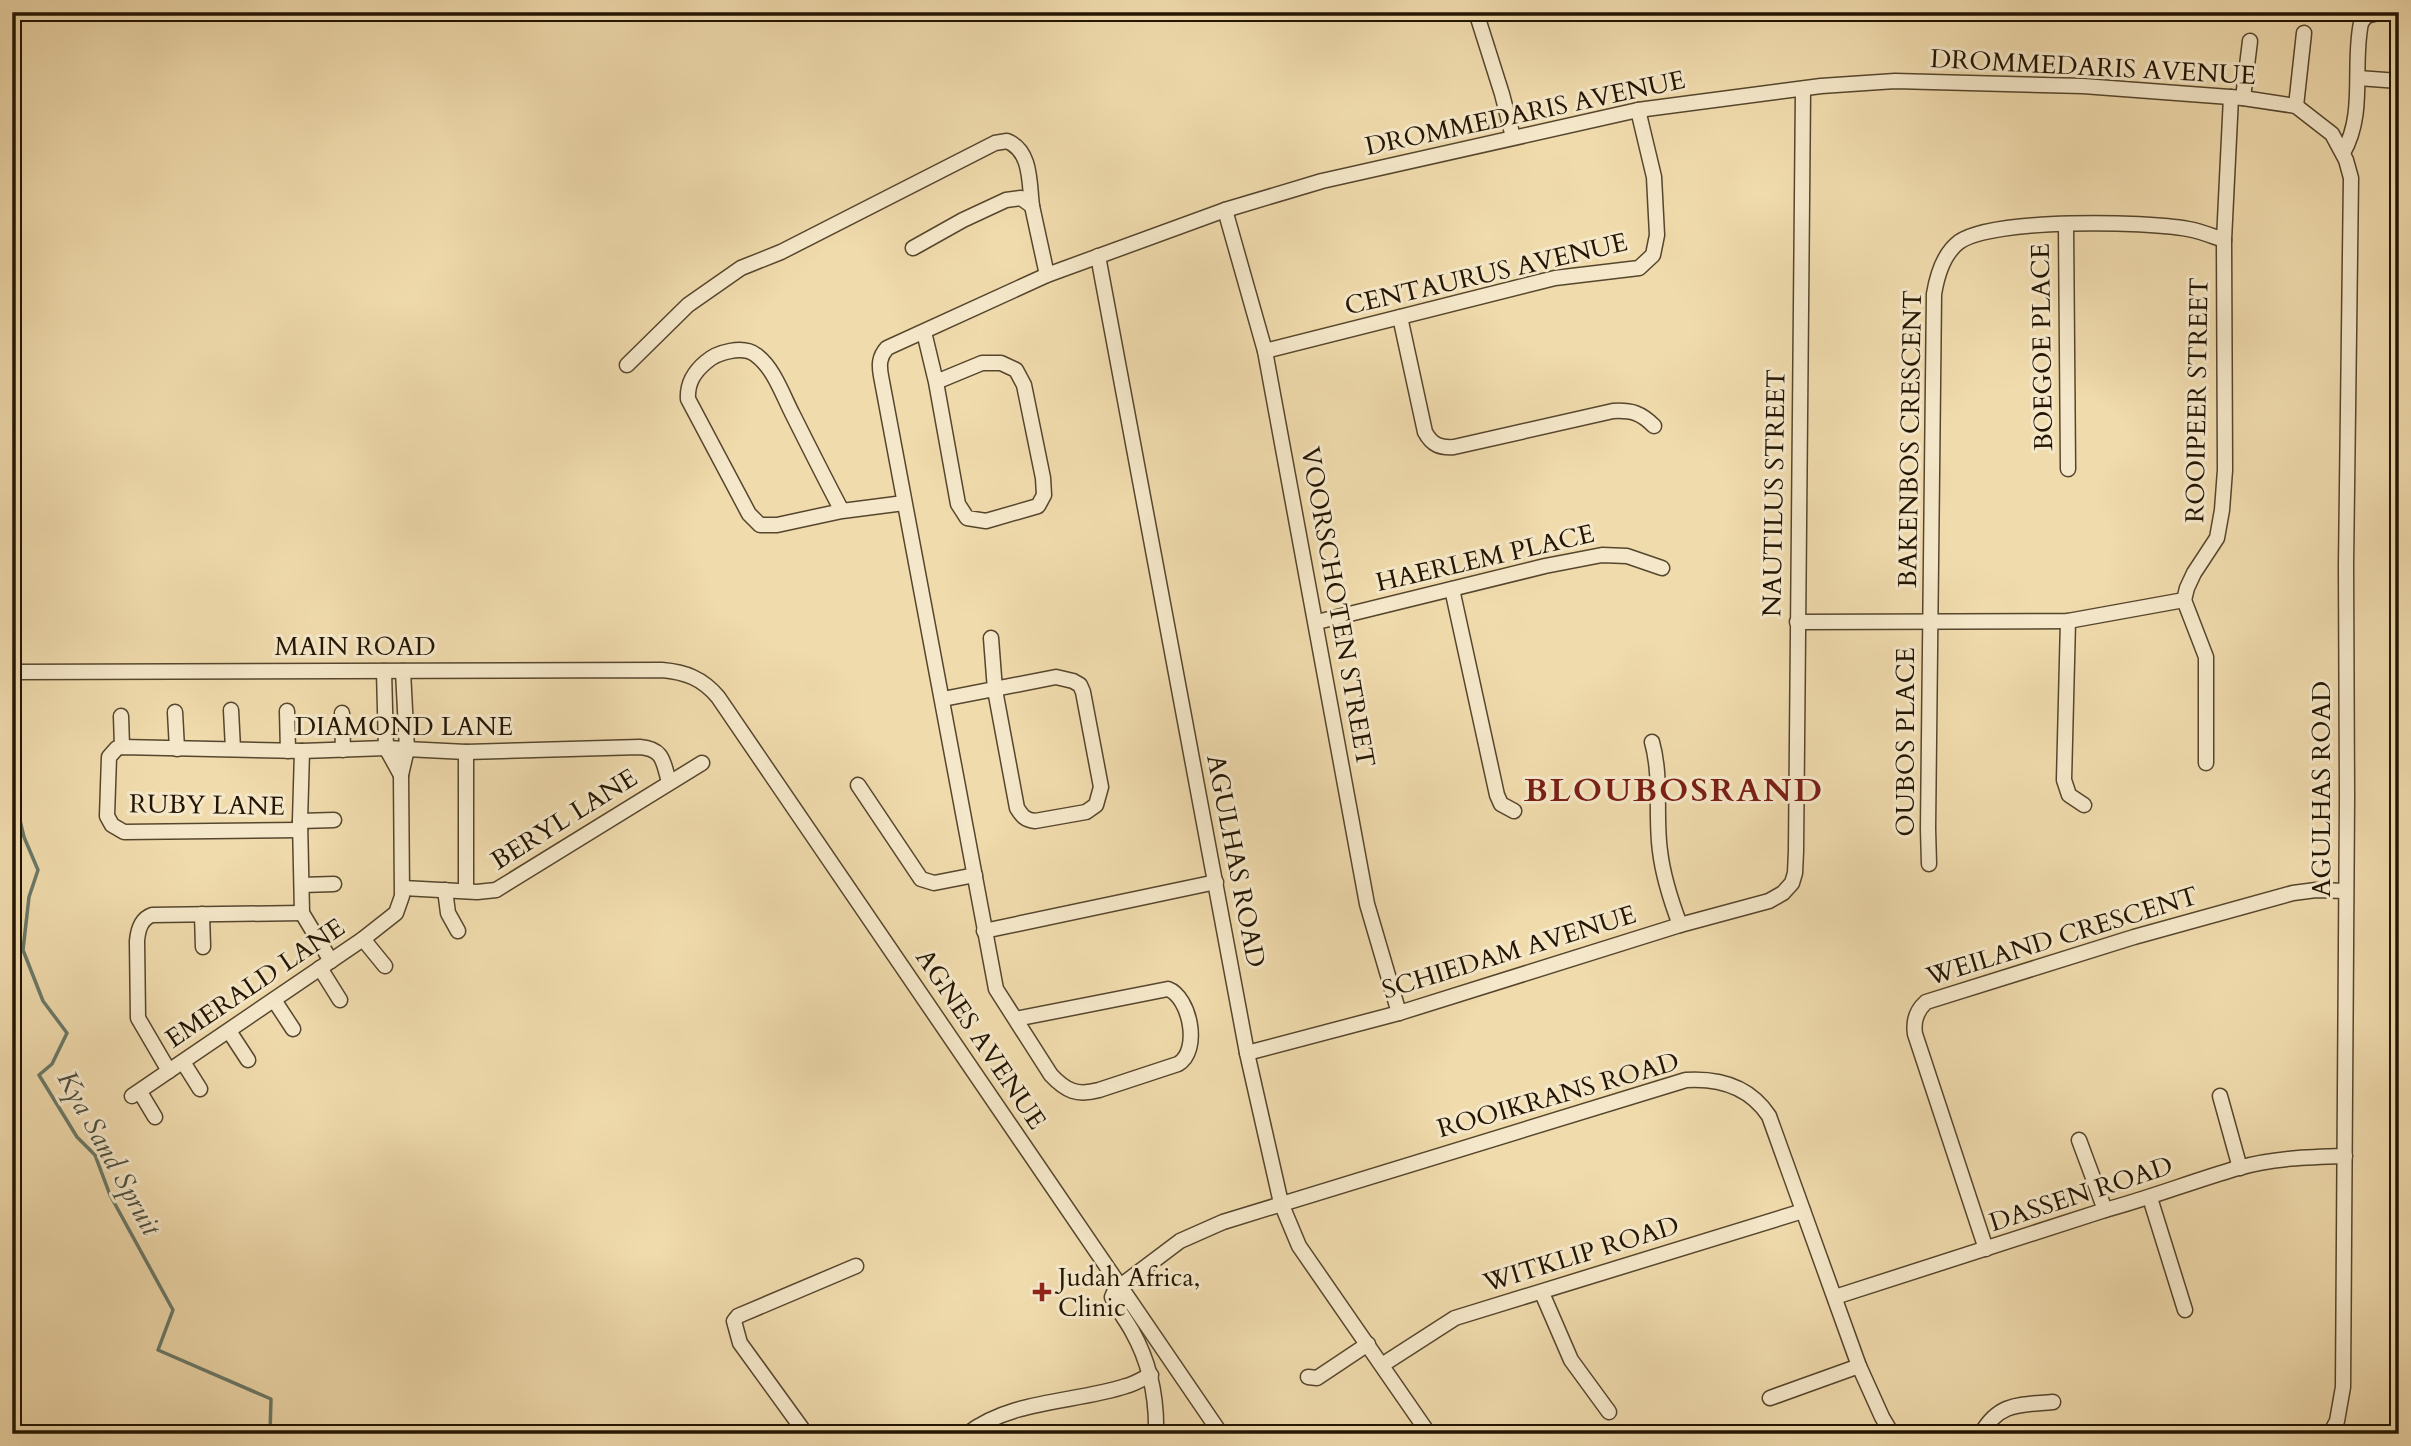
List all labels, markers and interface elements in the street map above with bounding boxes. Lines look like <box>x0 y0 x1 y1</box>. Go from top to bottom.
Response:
street label: DROMMEDARIS AVENUE <box>1929 41 2257 93</box>
street label: DROMMEDARIS AVENUE <box>1362 62 1688 164</box>
street label: CENTAURUS AVENUE <box>1341 224 1631 324</box>
street label: BOEGOE PLACE <box>2023 243 2061 451</box>
street label: ROOIPEER STREET <box>2177 277 2217 523</box>
street label: BAKENBOS CRESCENT <box>1890 290 1930 588</box>
street label: NAUTILUS STREET <box>1754 369 1794 617</box>
street label: VOORSCHOTEN STREET <box>1293 444 1383 770</box>
street label: HAERLEM PLACE <box>1372 516 1598 600</box>
street label: MAIN ROAD <box>274 629 436 664</box>
street label: OUBOS PLACE <box>1888 647 1923 837</box>
street label: AGULHAS ROAD <box>2304 681 2339 897</box>
street label: DIAMOND LANE <box>295 709 513 744</box>
street label: AGULHAS ROAD <box>1198 751 1274 971</box>
street label: BERYL LANE <box>484 760 644 878</box>
district label: BLOUBOSRAND <box>1524 768 1824 813</box>
street label: RUBY LANE <box>129 786 285 824</box>
street label: WEILAND CRESCENT <box>1921 878 2202 994</box>
street label: SCHIEDAM AVENUE <box>1378 897 1640 1007</box>
street label: EMERALD LANE <box>158 910 352 1056</box>
street label: AGNES AVENUE <box>908 942 1054 1136</box>
street label: ROOIKRANS ROAD <box>1433 1044 1683 1146</box>
water label: Kya Sand Spruit <box>48 1064 171 1243</box>
street label: DASSEN ROAD <box>1985 1148 2177 1240</box>
street label: WITKLIP ROAD <box>1478 1208 1683 1301</box>
place label: Judah Africa, Clinic <box>1054 1260 1200 1325</box>
marker: Judah Africa, Clinic <box>1032 1282 1052 1302</box>

